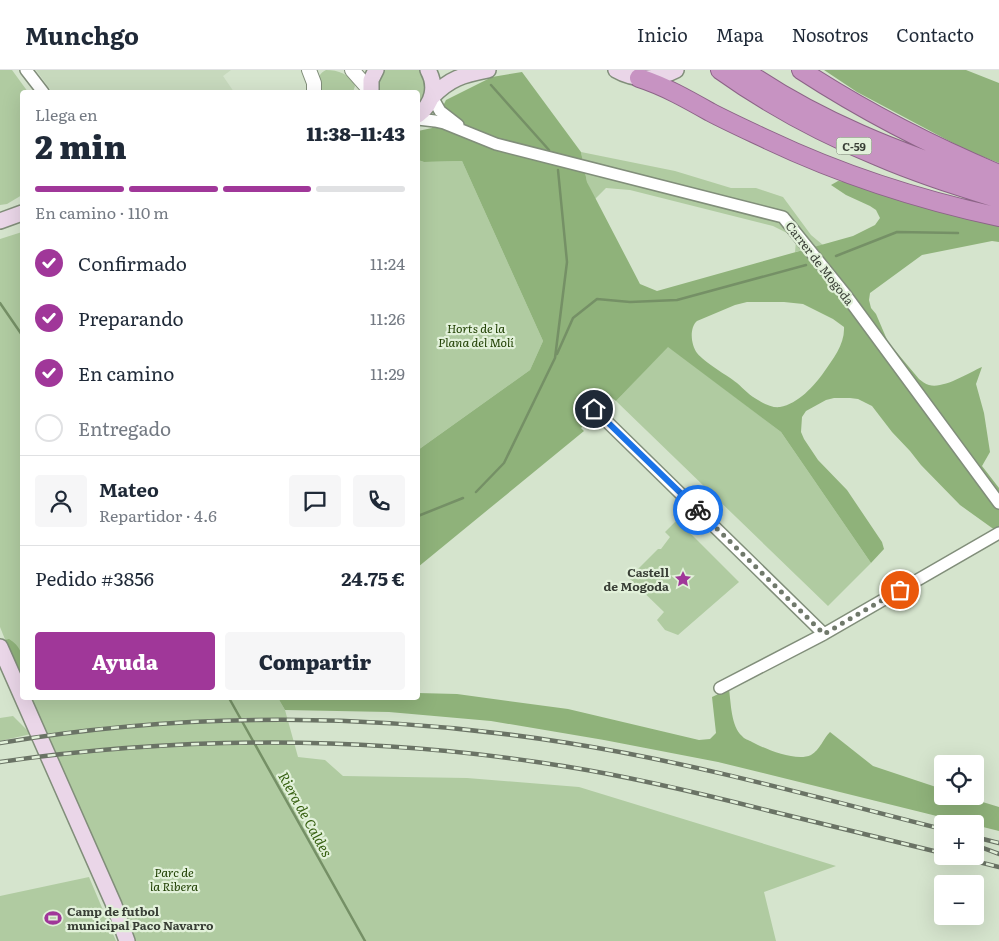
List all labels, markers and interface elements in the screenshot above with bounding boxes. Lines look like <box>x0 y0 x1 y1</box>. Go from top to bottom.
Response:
text: Munchgo <box>25 17 139 52</box>
text: Inicio <box>637 21 688 48</box>
text: Mapa <box>716 21 764 48</box>
text: Nosotros <box>792 21 868 48</box>
text: Contacto <box>896 21 974 48</box>
text: Llega en <box>35 102 98 126</box>
text: 11:38–11:43 <box>307 119 405 147</box>
text: 2 min <box>35 121 127 169</box>
road number: C-59 <box>836 138 872 154</box>
text: En camino · 110 m <box>35 200 169 224</box>
street label: Carrer de Mogoda <box>782 217 859 309</box>
icon: check <box>35 249 63 277</box>
text: Confirmado <box>78 249 187 277</box>
text: 11:24 <box>370 251 405 275</box>
icon: check <box>35 304 63 332</box>
text: Preparando <box>78 304 184 332</box>
text: 11:26 <box>370 306 405 330</box>
park label: Horts de la Plana del Molí <box>438 319 514 351</box>
icon: check <box>35 359 63 387</box>
text: En camino <box>78 359 174 387</box>
text: 11:29 <box>370 361 405 385</box>
pin <box>573 388 615 430</box>
icon: home <box>580 395 608 423</box>
text: Entregado <box>78 414 171 442</box>
button: person <box>35 475 87 527</box>
text: Mateo <box>99 475 159 503</box>
button: chat <box>289 475 341 527</box>
button: phone <box>353 475 405 527</box>
courier <box>673 485 723 535</box>
icon: bike <box>684 496 712 524</box>
text: Repartidor · 4.6 <box>99 503 217 527</box>
place label: Castell de Mogoda <box>604 563 670 595</box>
text: Pedido #3856 <box>35 564 154 592</box>
text: 24.75 € <box>341 564 405 592</box>
place icon: Castell de Mogoda <box>673 569 693 589</box>
pin <box>879 569 921 611</box>
icon: bag <box>886 576 914 604</box>
button: Ayuda <box>35 632 215 690</box>
button: Compartir <box>225 632 405 690</box>
map controls <box>934 755 984 925</box>
button: locate <box>934 755 984 805</box>
water label: Riera de Caldes <box>274 768 338 860</box>
button: + <box>934 815 984 865</box>
park label: Parc de la Ribera <box>150 863 198 895</box>
button: − <box>934 875 984 925</box>
place label: Camp de futbol municipal Paco Navarro <box>67 902 214 934</box>
sports icon: Camp de futbol municipal Paco Navarro <box>43 908 63 928</box>

